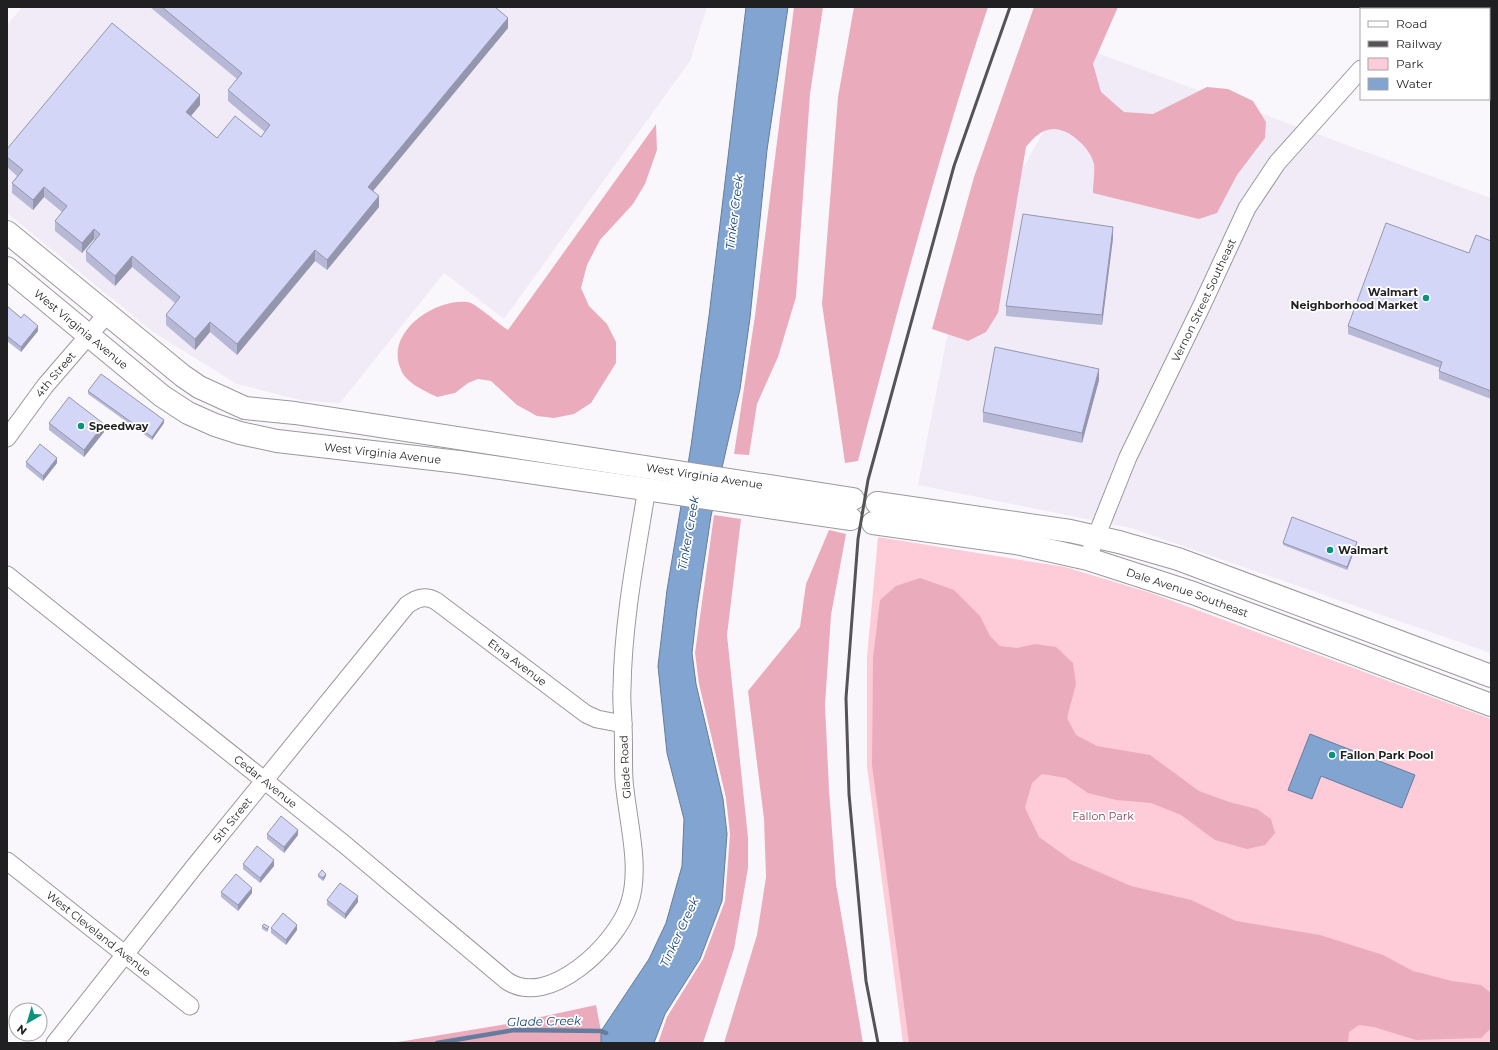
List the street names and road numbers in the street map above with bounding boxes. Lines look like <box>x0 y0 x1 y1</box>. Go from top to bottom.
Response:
street label: Vernon Street Southeast <box>1168 236 1239 364</box>
street label: West Virginia Avenue <box>31 286 131 372</box>
street label: 4th Street <box>32 348 79 400</box>
street label: West Virginia Avenue <box>323 439 442 467</box>
street label: West Virginia Avenue <box>645 460 764 492</box>
street label: Dale Avenue Southeast <box>1125 565 1251 620</box>
street label: Etna Avenue <box>485 636 550 689</box>
street label: Glade Road <box>616 735 634 799</box>
street label: Cedar Avenue <box>231 752 300 811</box>
street label: 5th Street <box>210 794 255 845</box>
street label: West Cleveland Avenue <box>44 888 154 980</box>

